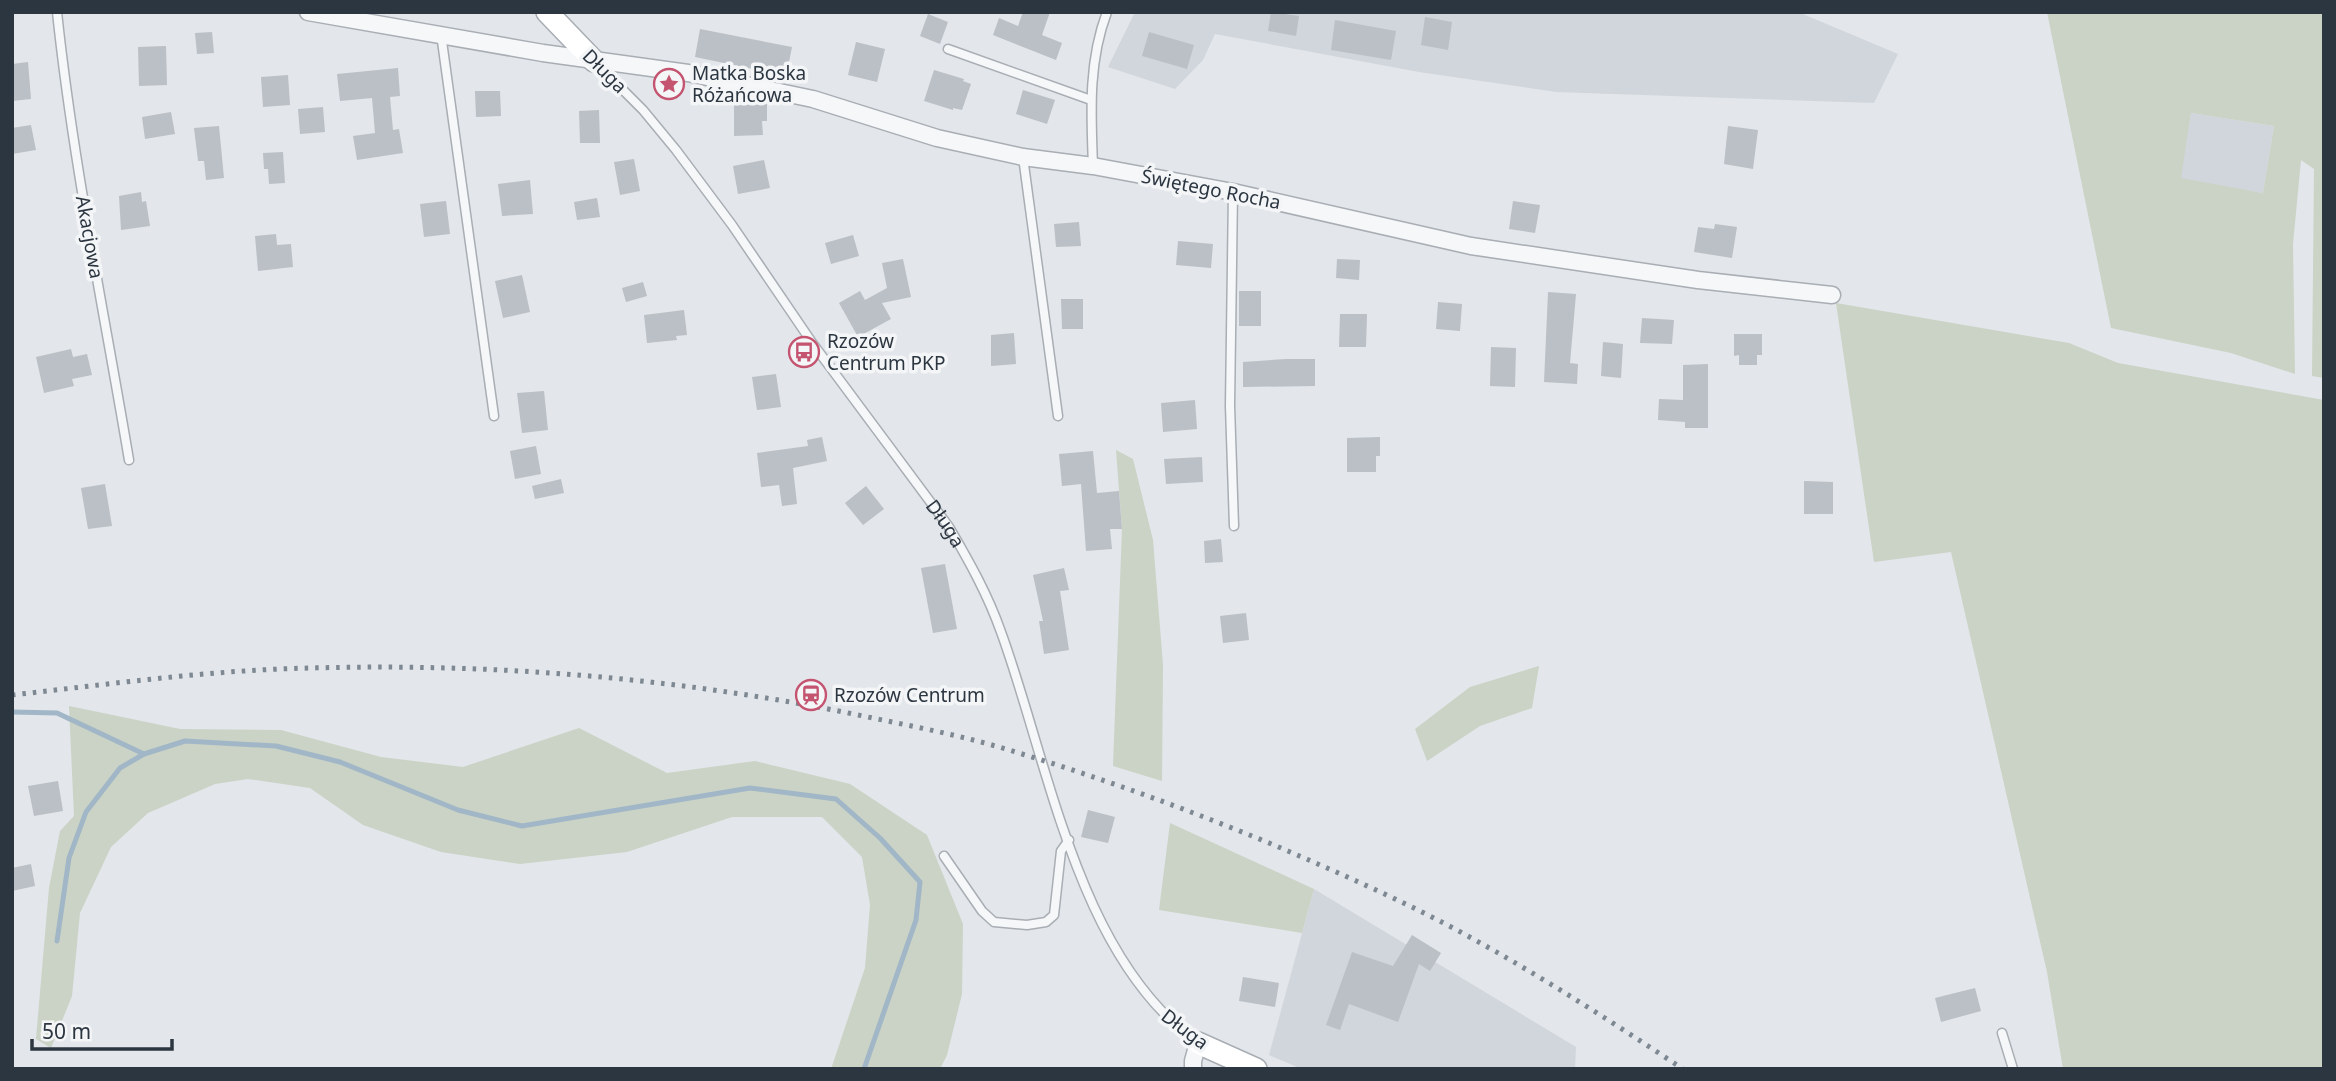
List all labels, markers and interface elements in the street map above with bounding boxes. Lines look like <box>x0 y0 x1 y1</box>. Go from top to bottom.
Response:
street label: Długa <box>577 43 633 99</box>
place label: Matka Boska Różańcowa <box>692 60 806 108</box>
place icon: Matka Boska Różańcowa <box>652 67 686 101</box>
street label: Świętego Rocha <box>1139 163 1283 215</box>
street label: Akacjowa <box>70 194 110 280</box>
place label: Rzozów Centrum PKP <box>827 328 945 376</box>
bus stop icon: Rzozów Centrum PKP <box>787 335 821 369</box>
street label: Długa <box>920 494 971 552</box>
station icon: Rzozów Centrum <box>794 678 828 712</box>
place label: Rzozów Centrum <box>834 682 985 708</box>
street label: Długa <box>1156 1003 1214 1055</box>
scale bar <box>32 1007 172 1052</box>
text: 50 m <box>42 1017 91 1045</box>

